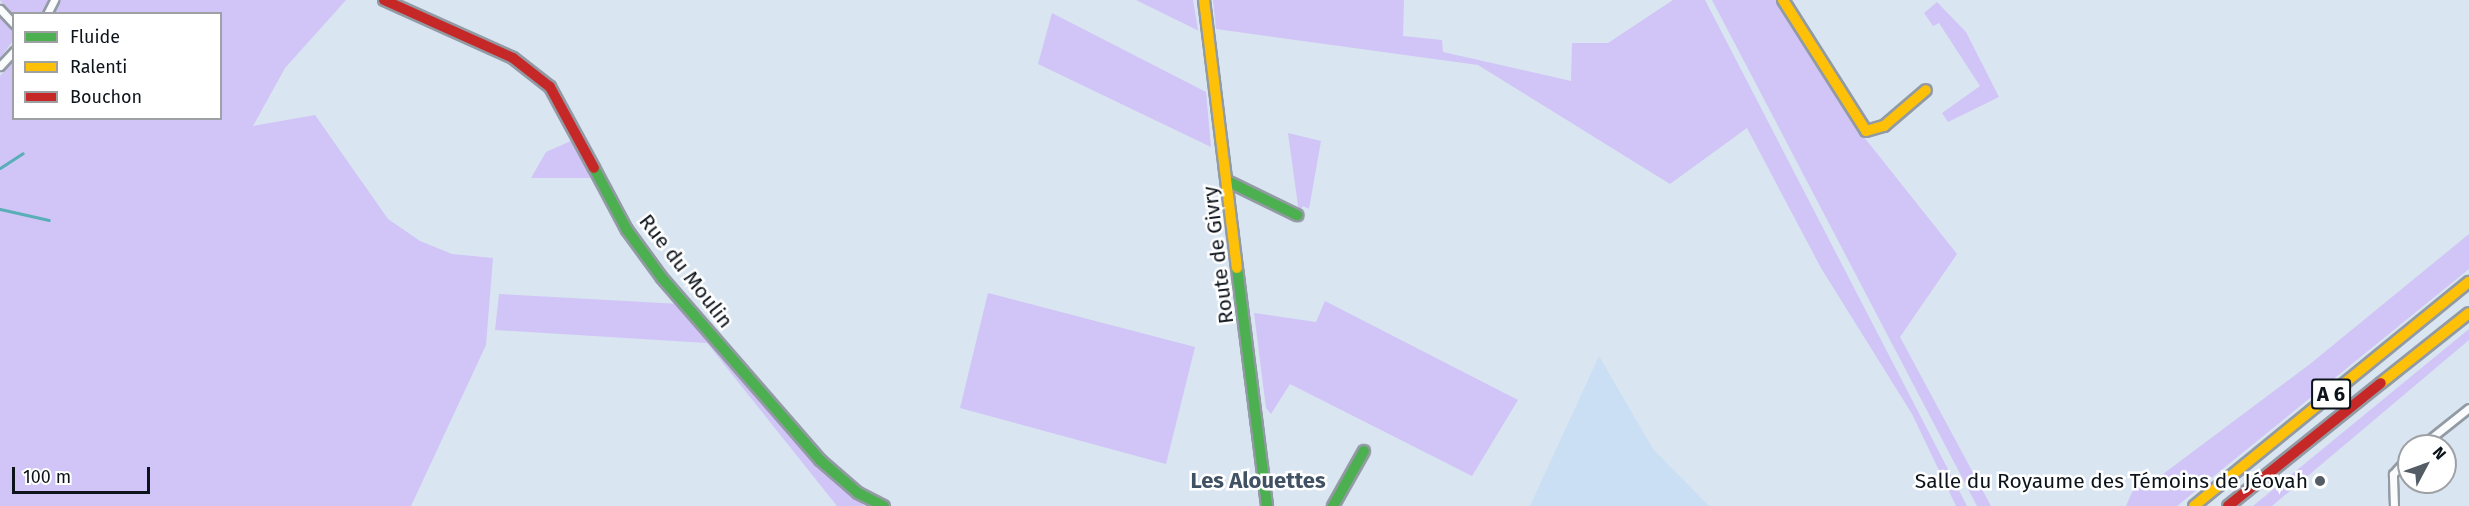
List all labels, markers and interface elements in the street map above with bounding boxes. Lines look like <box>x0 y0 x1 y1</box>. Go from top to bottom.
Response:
legend <box>12 12 222 120</box>
text: Fluide <box>70 26 120 48</box>
text: Ralenti <box>70 56 127 78</box>
text: Bouchon <box>70 86 142 108</box>
street label: Route de Givry <box>1197 185 1239 325</box>
street label: Rue du Moulin <box>634 209 738 333</box>
road number: A 6 <box>2310 377 2352 411</box>
north arrow <box>2397 434 2457 494</box>
text: N <box>2429 443 2450 463</box>
scale bar <box>15 455 153 493</box>
text: 100 m <box>23 466 71 488</box>
district label: Les Alouettes <box>1190 468 1326 494</box>
place label: Salle du Royaume des Témoins de Jéovah <box>1915 468 2308 494</box>
marker: Salle du Royaume des Témoins de Jéovah <box>2313 474 2327 488</box>

